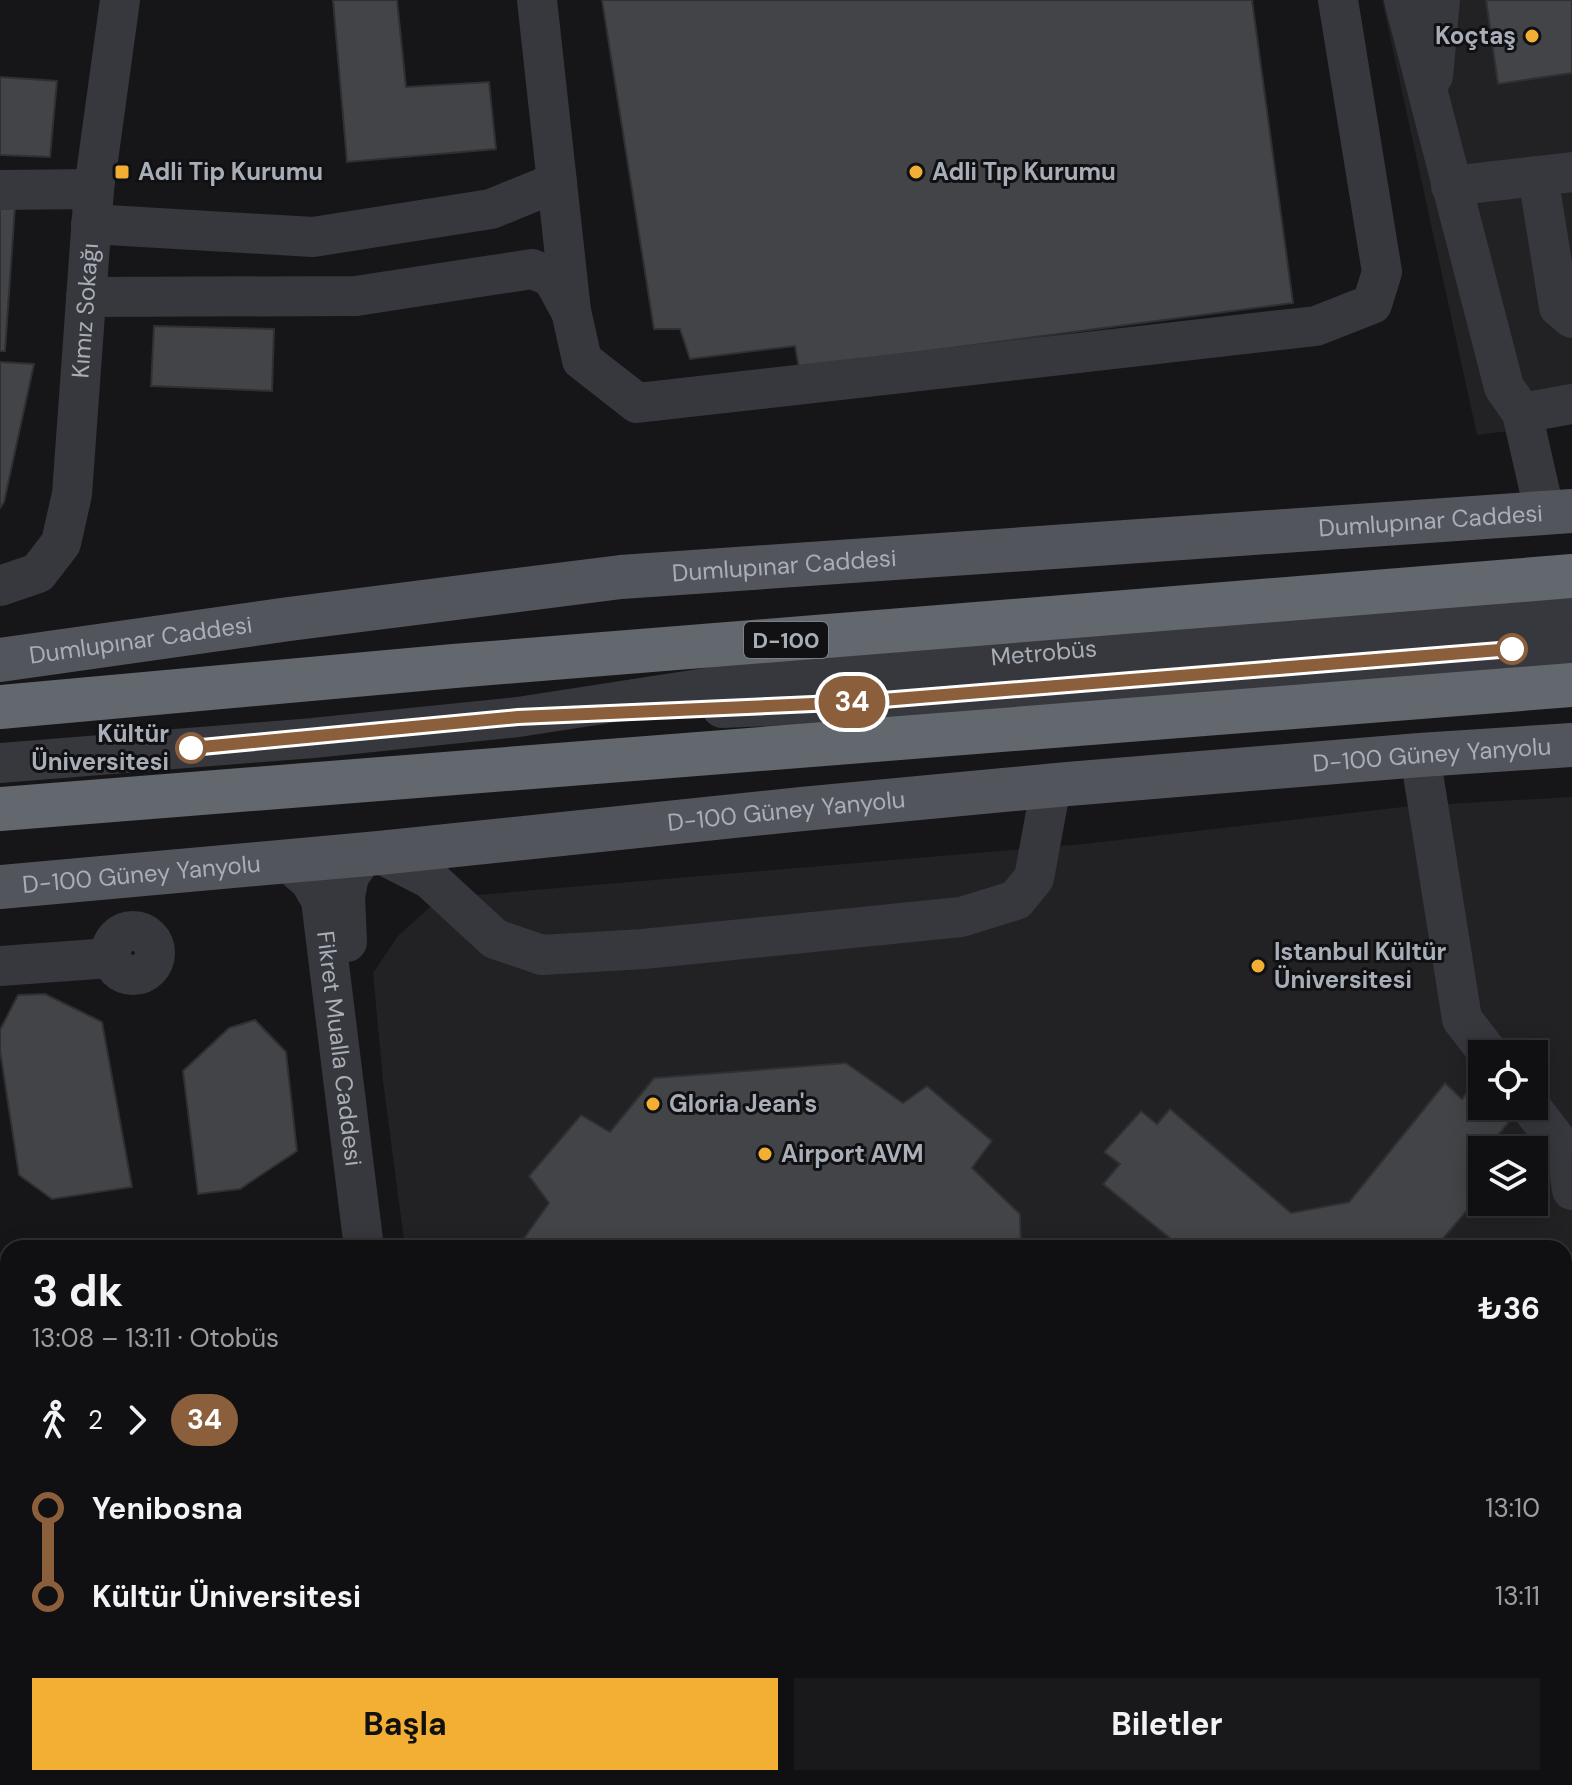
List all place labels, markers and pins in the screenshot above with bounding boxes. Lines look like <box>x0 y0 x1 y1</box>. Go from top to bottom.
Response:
place label: Koçtaş <box>1435 20 1516 51</box>
marker: Koçtaş <box>1523 27 1541 45</box>
place label: Adli Tip Kurumu <box>138 156 323 187</box>
place label: Adli Tıp Kurumu <box>932 156 1116 187</box>
marker: Adli Tip Kurumu <box>113 163 131 181</box>
marker: Adli Tıp Kurumu <box>907 163 925 181</box>
unlabelled marker <box>1497 634 1527 664</box>
place label: Kültür Üniversitesi <box>31 718 169 777</box>
marker: Kültür Üniversitesi <box>176 733 206 763</box>
place label: Istanbul Kültür Üniversitesi <box>1274 936 1447 995</box>
marker: Istanbul Kültür Üniversitesi <box>1249 957 1267 975</box>
place label: Gloria Jean's <box>669 1088 817 1119</box>
marker: Gloria Jean's <box>644 1095 662 1113</box>
place label: Airport AVM <box>781 1138 924 1169</box>
marker: Airport AVM <box>756 1145 774 1163</box>

